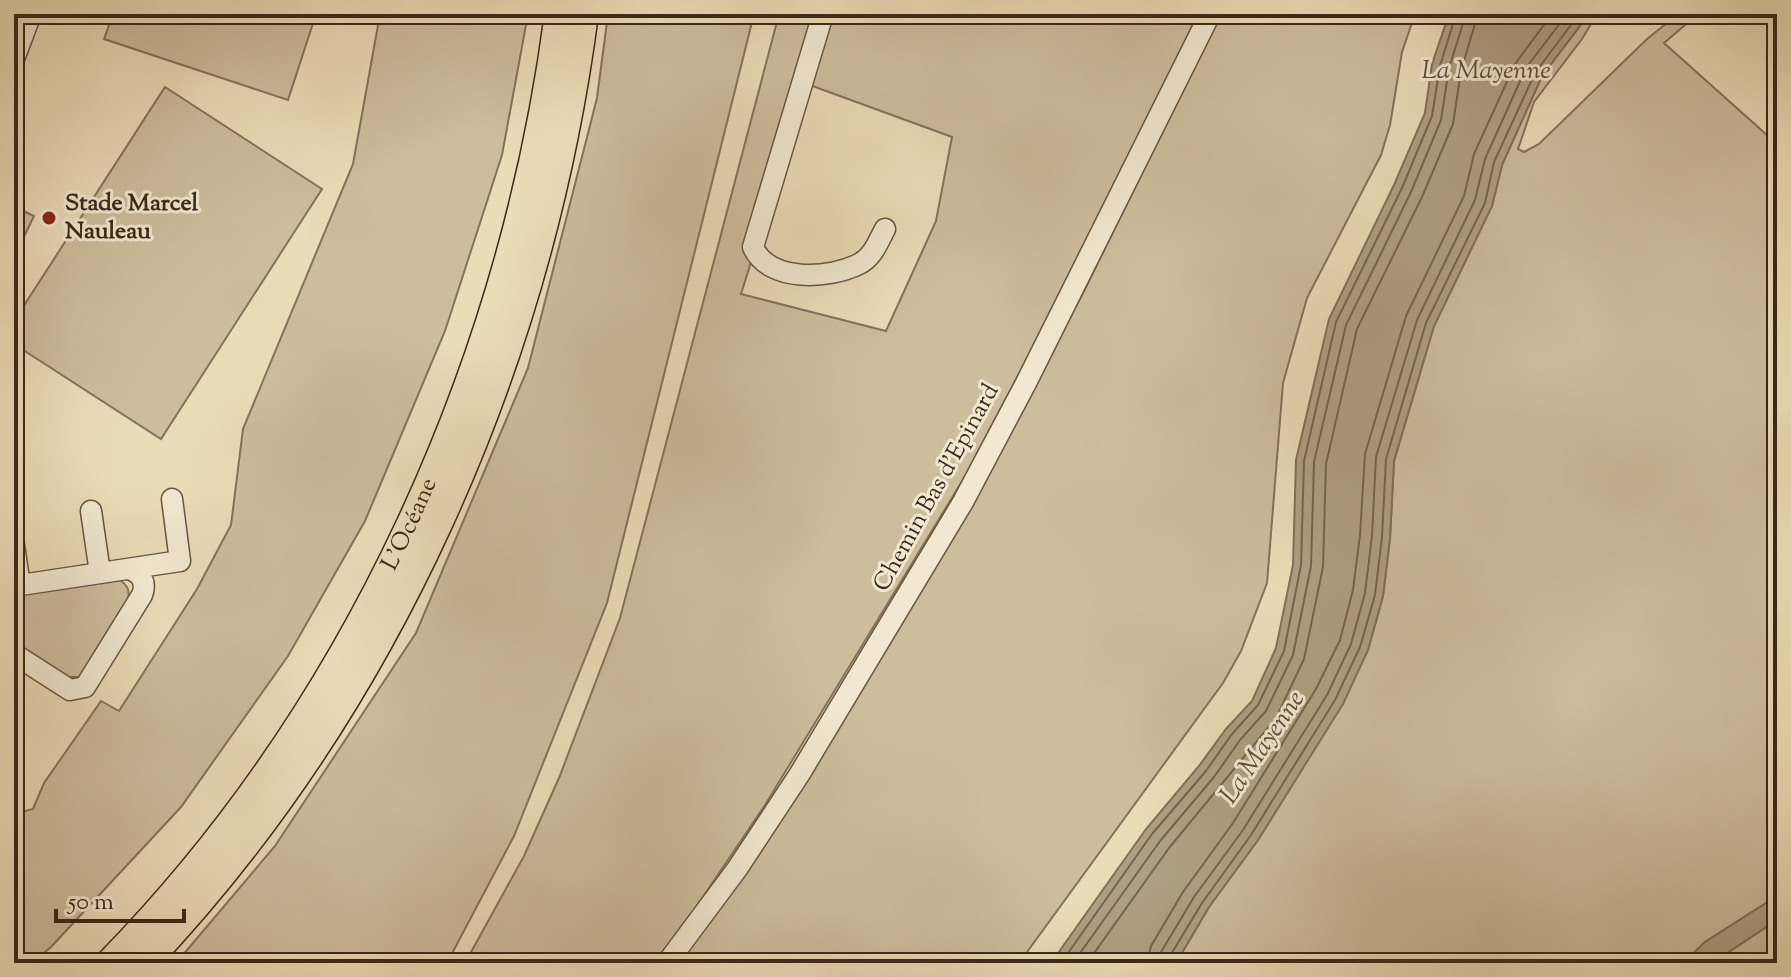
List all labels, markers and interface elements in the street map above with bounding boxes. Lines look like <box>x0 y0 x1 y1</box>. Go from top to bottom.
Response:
water label: La Mayenne <box>1421 53 1551 90</box>
place label: Stade Marcel Nauleau <box>65 187 199 249</box>
marker: Stade Marcel Nauleau <box>40 209 58 227</box>
street label: Chemin Bas d'Epinard <box>866 378 1009 598</box>
street label: L’Océane <box>374 473 446 577</box>
water label: La Mayenne <box>1211 684 1315 812</box>
scale bar <box>56 873 184 923</box>
text: 50 m <box>66 886 114 920</box>

